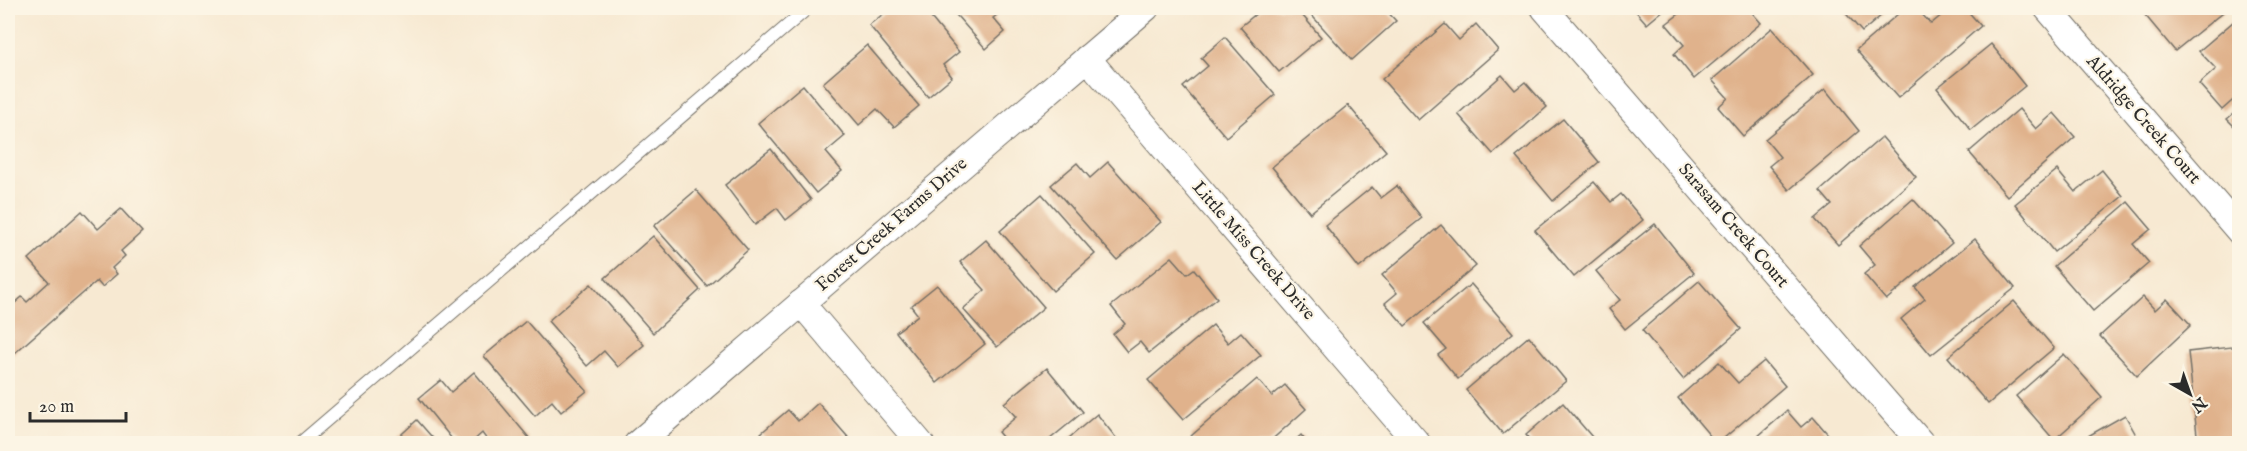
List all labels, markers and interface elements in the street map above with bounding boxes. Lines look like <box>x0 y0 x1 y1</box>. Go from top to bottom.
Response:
street label: Aldridge Creek Court <box>2080 50 2205 189</box>
street label: Forest Creek Farms Drive <box>811 153 973 297</box>
street label: Sarasam Creek Court <box>1673 159 1793 293</box>
street label: Little Miss Creek Drive <box>1186 177 1320 325</box>
north arrow <box>2160 364 2220 424</box>
scale bar <box>30 385 126 423</box>
text: N <box>2187 391 2211 416</box>
text: 20 m <box>39 396 74 419</box>

